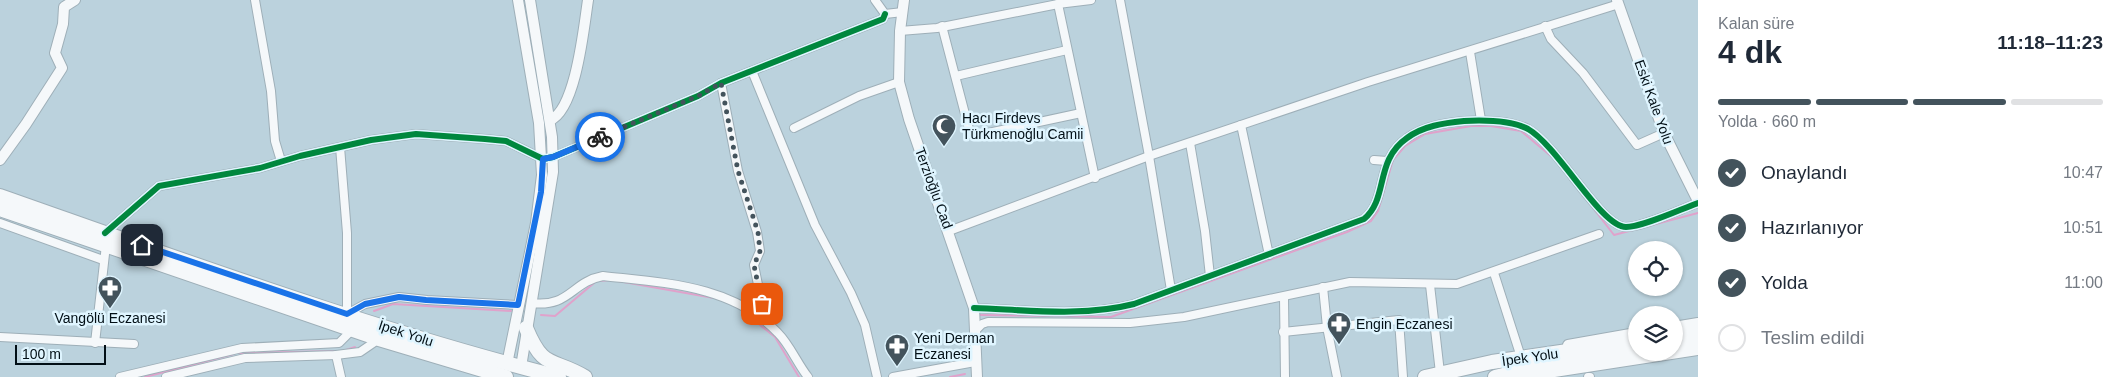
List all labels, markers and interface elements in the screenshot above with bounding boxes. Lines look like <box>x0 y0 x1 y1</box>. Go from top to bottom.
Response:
text: Kalan süre <box>1718 15 1795 32</box>
text: 11:18–11:23 <box>1997 32 2103 53</box>
text: 4 dk <box>1718 34 1782 70</box>
street label: Eski Kale Yolu <box>1631 58 1677 146</box>
place label: Hacı Firdevs Türkmenoğlu Camii <box>962 110 1083 142</box>
courier <box>575 112 625 162</box>
mosque icon: Hacı Firdevs Türkmenoğlu Camii <box>931 113 957 147</box>
text: Yolda · 660 m <box>1718 113 1816 130</box>
icon: bike <box>586 123 614 151</box>
street label: Terzioğlu Cad <box>912 145 956 231</box>
icon: check <box>1718 159 1746 187</box>
text: Onaylandı <box>1761 162 1848 183</box>
text: 10:47 <box>2063 164 2103 181</box>
icon: check <box>1718 214 1746 242</box>
text: Hazırlanıyor <box>1761 217 1863 238</box>
text: 10:51 <box>2063 219 2103 236</box>
pin <box>121 224 163 266</box>
icon: home <box>128 231 156 259</box>
map controls <box>1628 241 1683 361</box>
button: locate <box>1628 241 1683 296</box>
icon: check <box>1718 269 1746 297</box>
text: Yolda <box>1761 272 1808 293</box>
text: 11:00 <box>2064 274 2103 291</box>
pharmacy icon: Vangölü Eczanesi <box>97 275 123 309</box>
pin <box>741 283 783 325</box>
icon: bag <box>748 290 776 318</box>
button: layers <box>1628 306 1683 361</box>
place label: Vangölü Eczanesi <box>54 310 166 326</box>
pharmacy icon: Engin Eczanesi <box>1326 311 1352 345</box>
street label: İpek Yolu <box>376 316 436 349</box>
place label: Engin Eczanesi <box>1356 316 1453 332</box>
text: Teslim edildi <box>1761 327 1864 348</box>
place label: Yeni Derman Eczanesi <box>914 330 994 362</box>
pharmacy icon: Yeni Derman Eczanesi <box>884 333 910 367</box>
scale bar <box>15 342 106 365</box>
street label: İpek Yolu <box>1501 344 1559 369</box>
text: 100 m <box>22 346 61 362</box>

